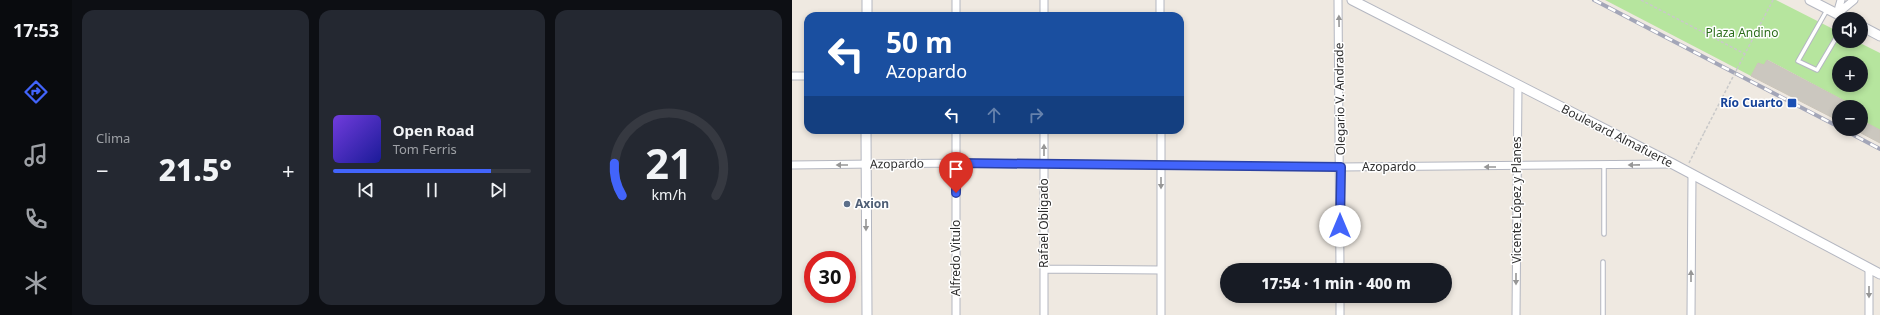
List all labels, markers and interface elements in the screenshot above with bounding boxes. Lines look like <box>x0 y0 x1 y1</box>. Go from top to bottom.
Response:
map controls <box>1832 12 1868 136</box>
button: sound <box>1832 12 1868 48</box>
one-way arrow <box>1335 15 1342 27</box>
text: 17:53 <box>13 18 59 42</box>
text: 50 m <box>886 23 953 61</box>
park label: Plaza Andino <box>1706 24 1778 41</box>
icon: left <box>820 28 872 80</box>
street label: Olegario V. Andrade <box>1330 42 1349 156</box>
button: + <box>1832 56 1868 92</box>
text: Azopardo <box>886 59 967 83</box>
icon: directions <box>22 78 50 106</box>
place label: Río Cuarto <box>1720 94 1783 111</box>
marker: Río Cuarto <box>1786 97 1798 109</box>
street label: Boulevard Almafuerte <box>1558 100 1676 171</box>
button: − <box>1832 100 1868 136</box>
icon: left <box>941 104 963 126</box>
icon: ahead <box>983 104 1005 126</box>
icon: right <box>1025 104 1047 126</box>
text: Open Road <box>393 120 474 140</box>
text: Clima <box>96 129 130 147</box>
text: 21 <box>645 134 692 190</box>
street label: Vicente López y Planes <box>1508 136 1525 264</box>
text: Tom Ferris <box>393 140 457 158</box>
icon: music <box>22 141 50 169</box>
one-way arrow <box>1041 143 1047 156</box>
text: 21.5° <box>159 149 232 190</box>
pin <box>939 152 973 193</box>
text: − <box>96 155 109 185</box>
text: + <box>282 155 295 185</box>
street label: Azopardo <box>870 155 924 172</box>
icon: arrive <box>945 158 967 180</box>
street label: Azopardo <box>1362 158 1416 175</box>
one-way arrow <box>835 162 848 168</box>
one-way arrow <box>1627 162 1640 168</box>
one-way arrow <box>1483 164 1496 170</box>
one-way arrow <box>1158 177 1164 190</box>
street label: Rafael Obligado <box>1035 178 1052 268</box>
icon: previous <box>355 179 377 201</box>
icon: pause <box>421 179 443 201</box>
icon: next <box>487 179 509 201</box>
text: km/h <box>651 184 686 203</box>
place label: Axion <box>855 195 889 212</box>
marker: Axion <box>842 199 852 209</box>
icon: phone <box>22 205 50 233</box>
position arrow <box>1319 205 1361 247</box>
one-way arrow <box>863 219 869 232</box>
street label: Alfredo Vitulo <box>947 220 964 296</box>
speed limit sign: 30 <box>804 251 856 303</box>
icon: climate <box>22 269 50 297</box>
one-way arrow <box>1688 269 1694 282</box>
text: 17:54 · 1 min · 400 m <box>1261 273 1411 293</box>
one-way arrow <box>1513 273 1519 286</box>
one-way arrow <box>1866 286 1872 299</box>

